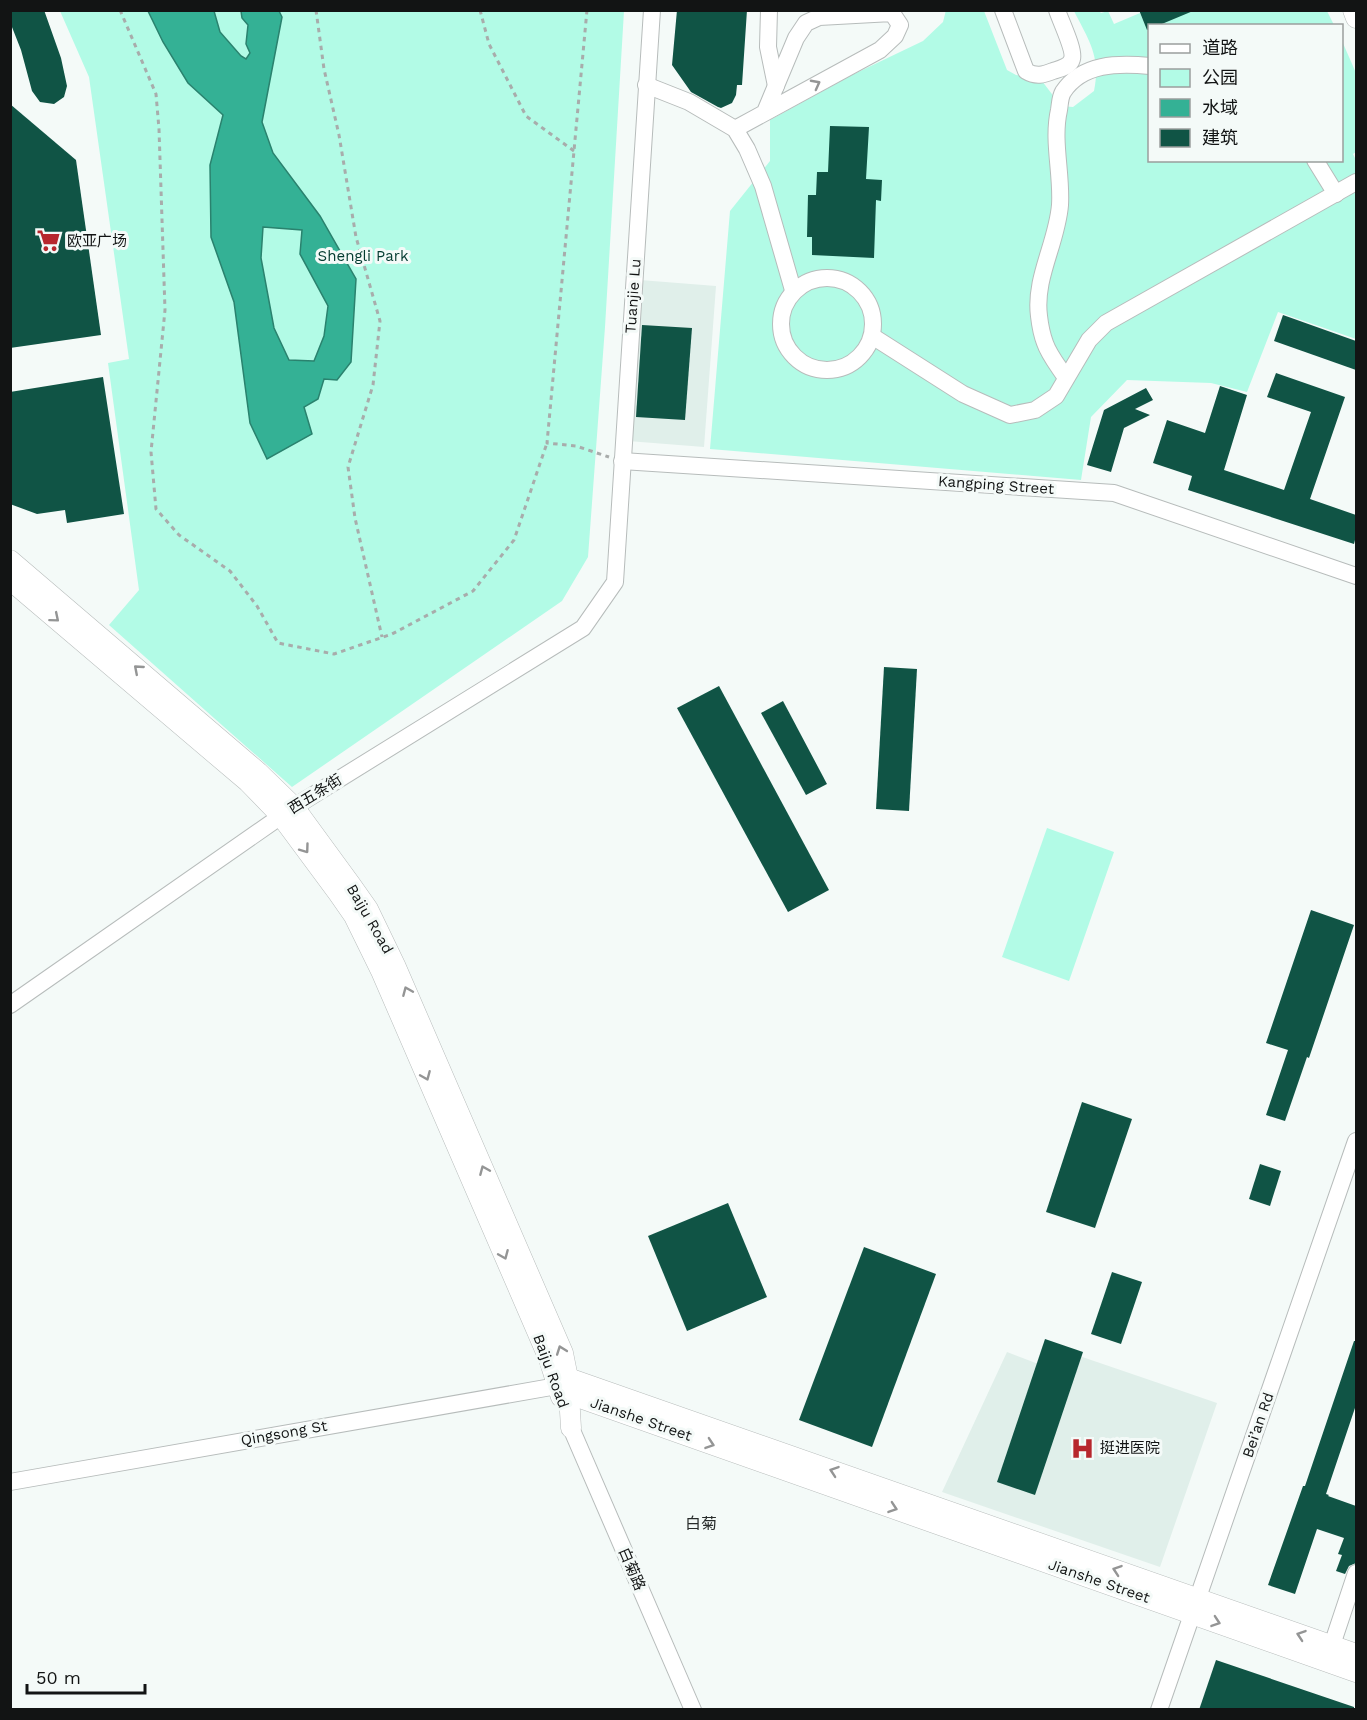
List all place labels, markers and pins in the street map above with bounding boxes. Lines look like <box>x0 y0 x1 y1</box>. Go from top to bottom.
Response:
supermarket icon: 欧亚广场 <box>36 228 62 254</box>
place label: 欧亚广场 <box>67 232 127 250</box>
hospital icon: 挺进医院 <box>1069 1435 1095 1461</box>
place label: 挺进医院 <box>1100 1439 1160 1457</box>

